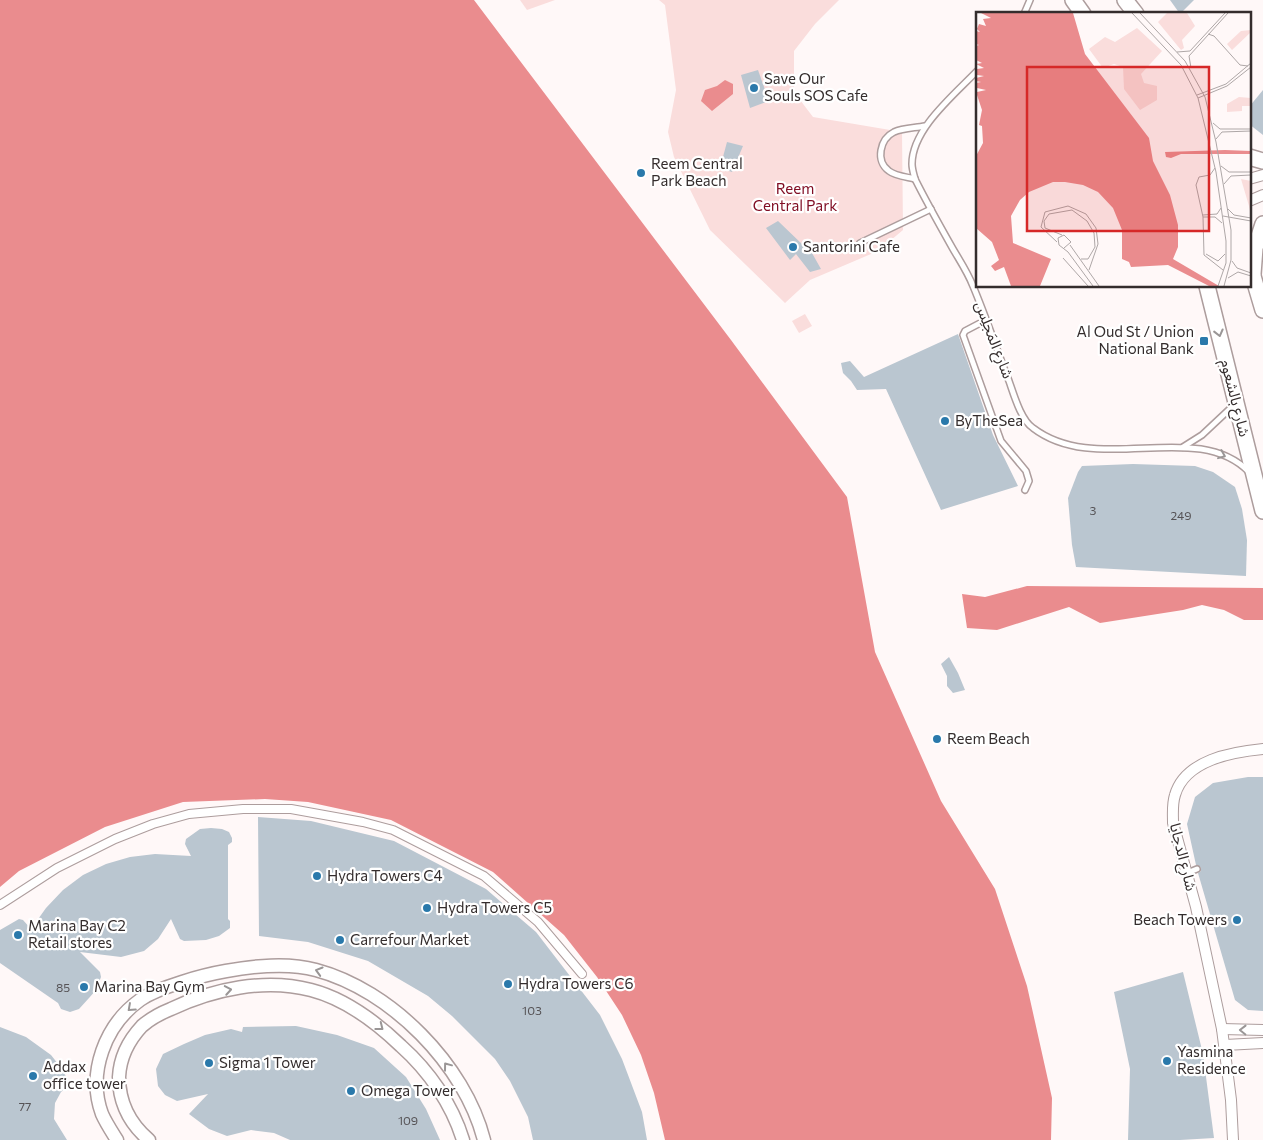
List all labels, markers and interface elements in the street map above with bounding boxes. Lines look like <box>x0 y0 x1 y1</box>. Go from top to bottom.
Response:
inset map <box>976 12 1250 288</box>
place label: Save Our Souls SOS Cafe <box>764 69 868 104</box>
marker: Save Our Souls SOS Cafe <box>748 82 760 94</box>
place label: Reem Central Park Beach <box>651 154 743 189</box>
marker: Reem Central Park Beach <box>635 167 647 179</box>
park label: Reem Central Park <box>753 179 837 214</box>
place label: Santorini Cafe <box>803 237 900 255</box>
marker: Santorini Cafe <box>787 241 799 253</box>
street label: شارع المَجلِس <box>968 298 1018 382</box>
place label: Al Oud St / Union National Bank <box>1077 322 1194 357</box>
one-way arrow <box>1213 329 1224 338</box>
marker: Al Oud St / Union National Bank <box>1198 335 1210 347</box>
street label: شارع بالشعوم <box>1214 357 1254 440</box>
place label: ByTheSea <box>955 411 1023 429</box>
marker: ByTheSea <box>939 415 951 427</box>
one-way arrow <box>1217 449 1226 459</box>
house number: 3 <box>1090 503 1097 517</box>
house number: 249 <box>1171 508 1191 522</box>
place label: Reem Beach <box>947 729 1030 747</box>
marker: Reem Beach <box>931 733 943 745</box>
street label: شارع الدجايا <box>1163 821 1201 894</box>
place label: Hydra Towers C4 <box>327 866 443 884</box>
marker: Hydra Towers C4 <box>311 870 323 882</box>
place label: Hydra Towers C5 <box>437 898 552 916</box>
marker: Hydra Towers C5 <box>421 902 433 914</box>
place label: Beach Towers <box>1133 910 1227 928</box>
marker: Beach Towers <box>1231 914 1243 926</box>
place label: Marina Bay C2 Retail stores <box>28 916 126 951</box>
marker: Marina Bay C2 Retail stores <box>12 929 24 941</box>
place label: Carrefour Market <box>350 930 469 948</box>
marker: Carrefour Market <box>334 934 346 946</box>
one-way arrow <box>315 967 323 977</box>
place label: Hydra Towers C6 <box>518 974 634 992</box>
place label: Marina Bay Gym <box>94 977 205 995</box>
marker: Hydra Towers C6 <box>502 978 514 990</box>
house number: 85 <box>56 980 70 994</box>
marker: Marina Bay Gym <box>78 981 90 993</box>
one-way arrow <box>224 986 232 996</box>
one-way arrow <box>127 1003 136 1012</box>
house number: 103 <box>522 1003 542 1017</box>
one-way arrow <box>374 1022 383 1030</box>
one-way arrow <box>1238 1025 1246 1035</box>
place label: Yasmina Residence <box>1177 1042 1246 1077</box>
place label: Sigma 1 Tower <box>219 1053 316 1071</box>
marker: Yasmina Residence <box>1161 1055 1173 1067</box>
place label: Addax office tower <box>43 1057 126 1092</box>
marker: Sigma 1 Tower <box>203 1057 215 1069</box>
one-way arrow <box>444 1062 453 1072</box>
marker: Addax office tower <box>27 1070 39 1082</box>
place label: Omega Tower <box>361 1081 456 1099</box>
marker: Omega Tower <box>345 1085 357 1097</box>
house number: 77 <box>19 1099 31 1113</box>
house number: 109 <box>398 1113 418 1127</box>

